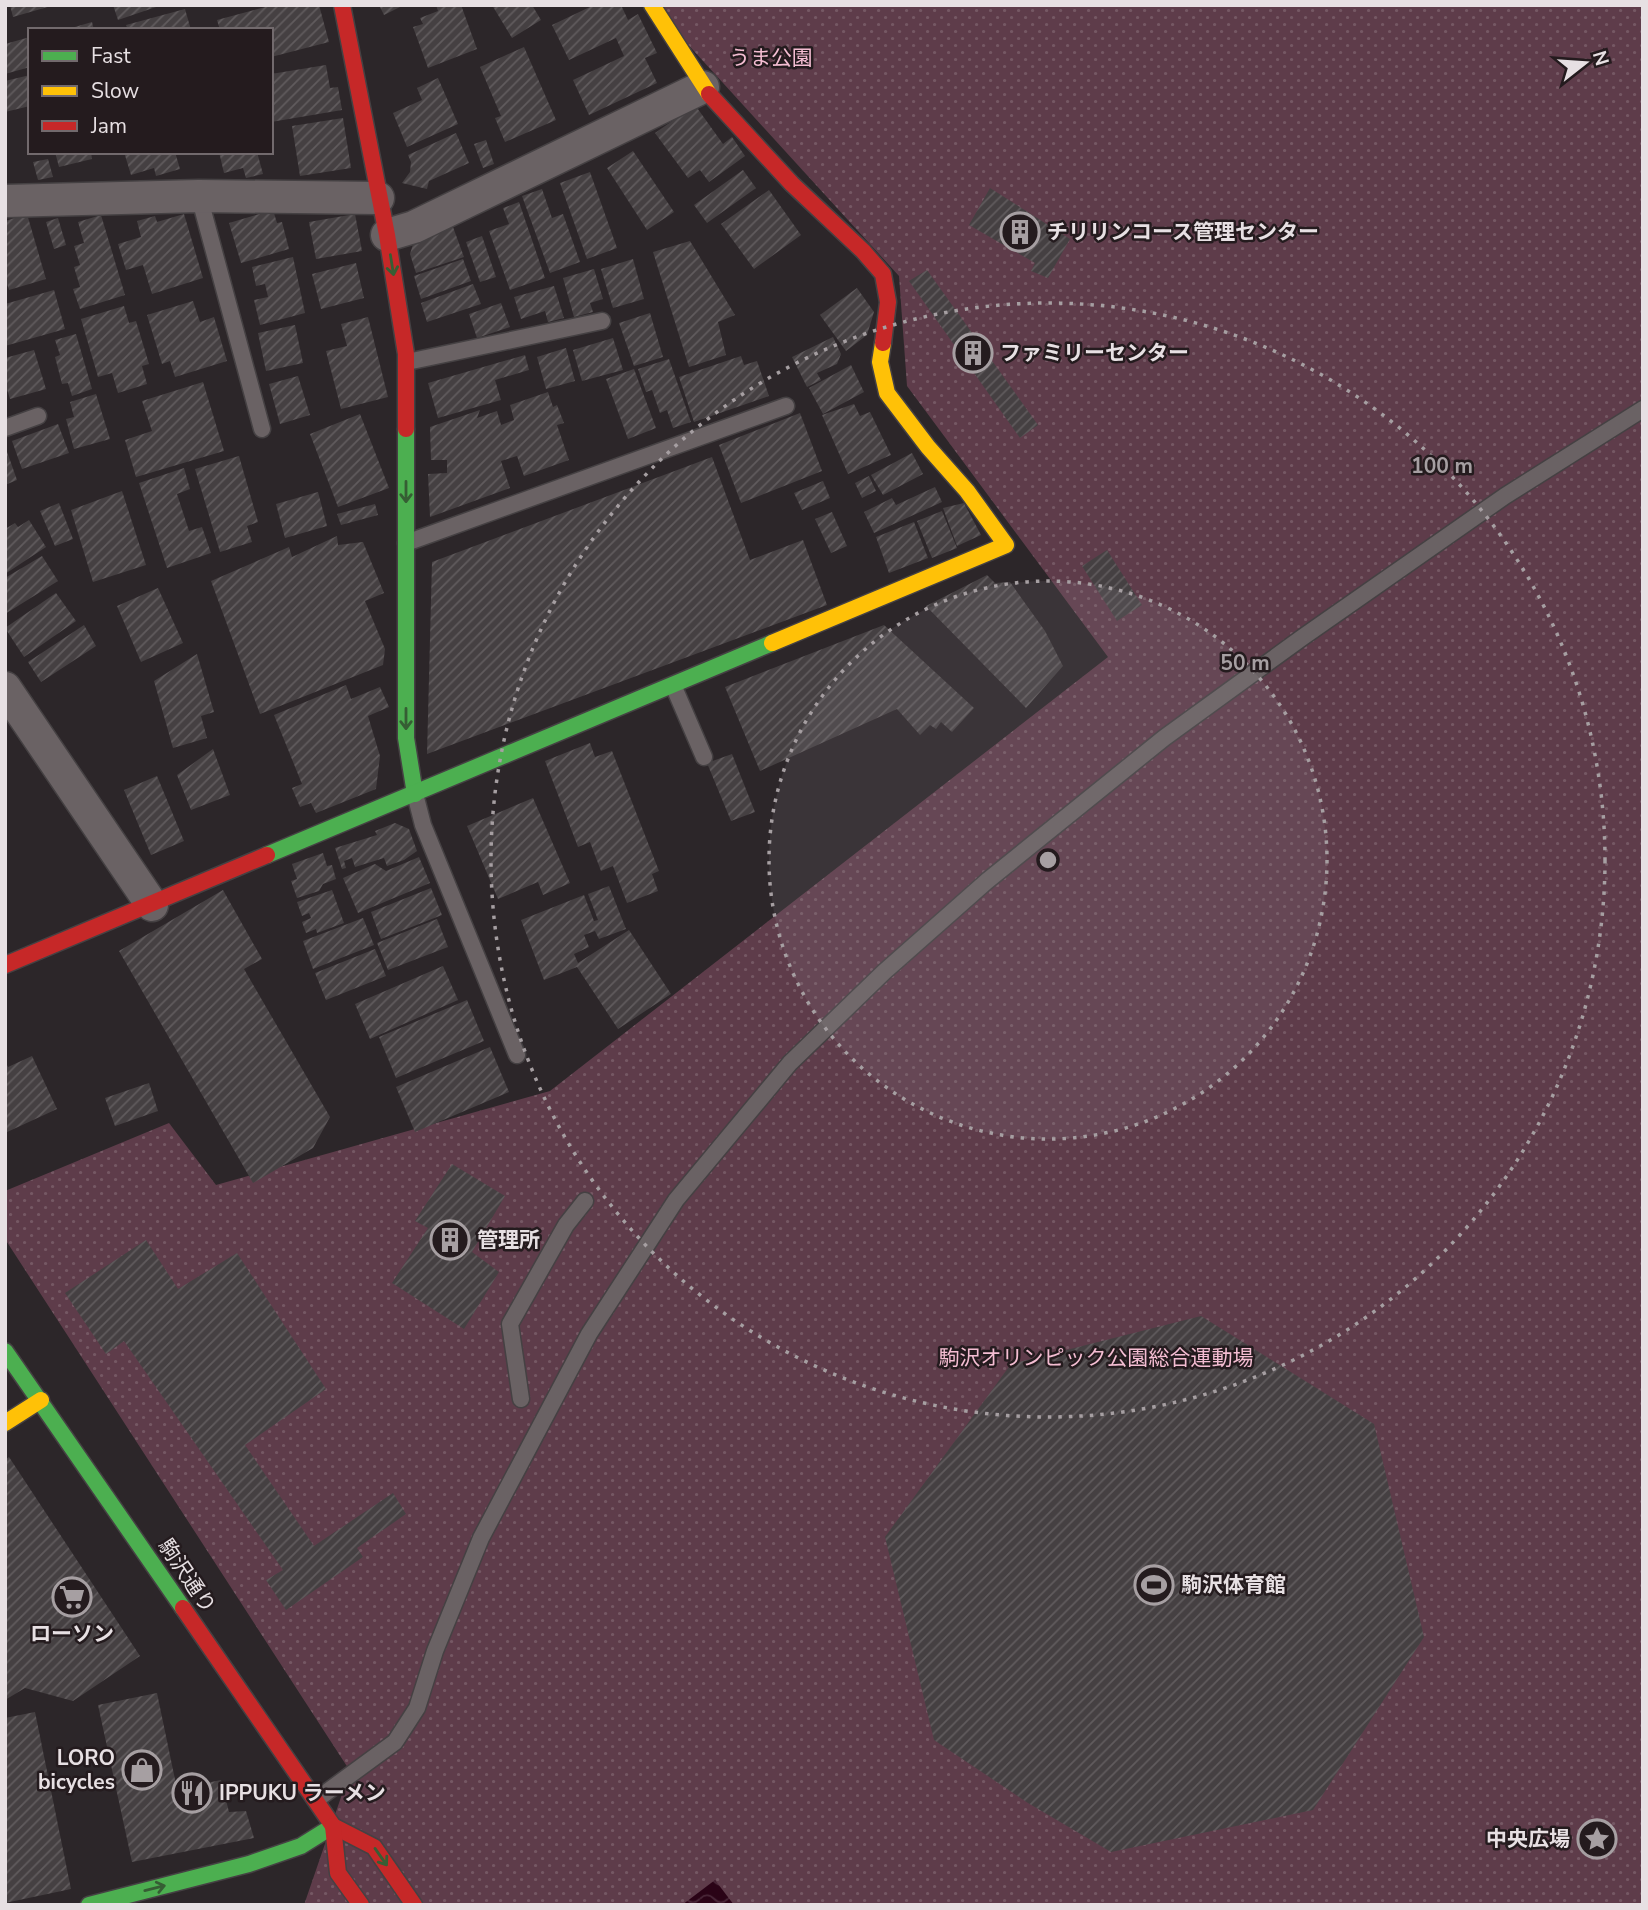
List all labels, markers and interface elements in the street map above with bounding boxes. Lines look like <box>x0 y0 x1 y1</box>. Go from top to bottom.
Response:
legend <box>28 28 273 154</box>
north arrow <box>1550 28 1620 98</box>
text: Fast <box>91 42 131 70</box>
park label: うま公園 <box>729 44 813 72</box>
text: N <box>1586 48 1615 69</box>
text: Slow <box>91 77 140 105</box>
text: Jam <box>90 112 127 140</box>
building icon: チリリンコース管理センター <box>999 211 1041 253</box>
place label: チリリンコース管理センター <box>1047 218 1319 246</box>
one-way arrow <box>385 253 398 276</box>
building icon: ファミリーセンター <box>952 332 994 374</box>
place label: ファミリーセンター <box>1000 339 1189 367</box>
text: 100 m <box>1411 452 1473 480</box>
one-way arrow <box>399 480 413 503</box>
text: 50 m <box>1220 649 1270 677</box>
one-way arrow <box>399 707 413 730</box>
centre of rings <box>1036 848 1060 872</box>
building icon: 管理所 <box>429 1219 471 1261</box>
place label: 管理所 <box>477 1226 540 1254</box>
park label: 駒沢オリンピック公園総合運動場 <box>939 1344 1254 1372</box>
street label: 駒沢通り <box>152 1533 222 1619</box>
sports icon: 駒沢体育館 <box>1133 1564 1175 1606</box>
place label: 駒沢体育館 <box>1181 1571 1286 1599</box>
supermarket icon: ローソン <box>51 1576 93 1618</box>
place label: ローソン <box>30 1620 114 1648</box>
place label: LORO bicycles <box>38 1744 115 1796</box>
shop icon: LORO bicycles <box>121 1749 163 1791</box>
restaurant icon: IPPUKU ラーメン <box>171 1772 213 1814</box>
place label: IPPUKU ラーメン <box>219 1779 386 1807</box>
place icon: 中央広場 <box>1576 1818 1618 1860</box>
place label: 中央広場 <box>1486 1825 1570 1853</box>
one-way arrow <box>374 1847 388 1866</box>
one-way arrow <box>143 1881 166 1894</box>

